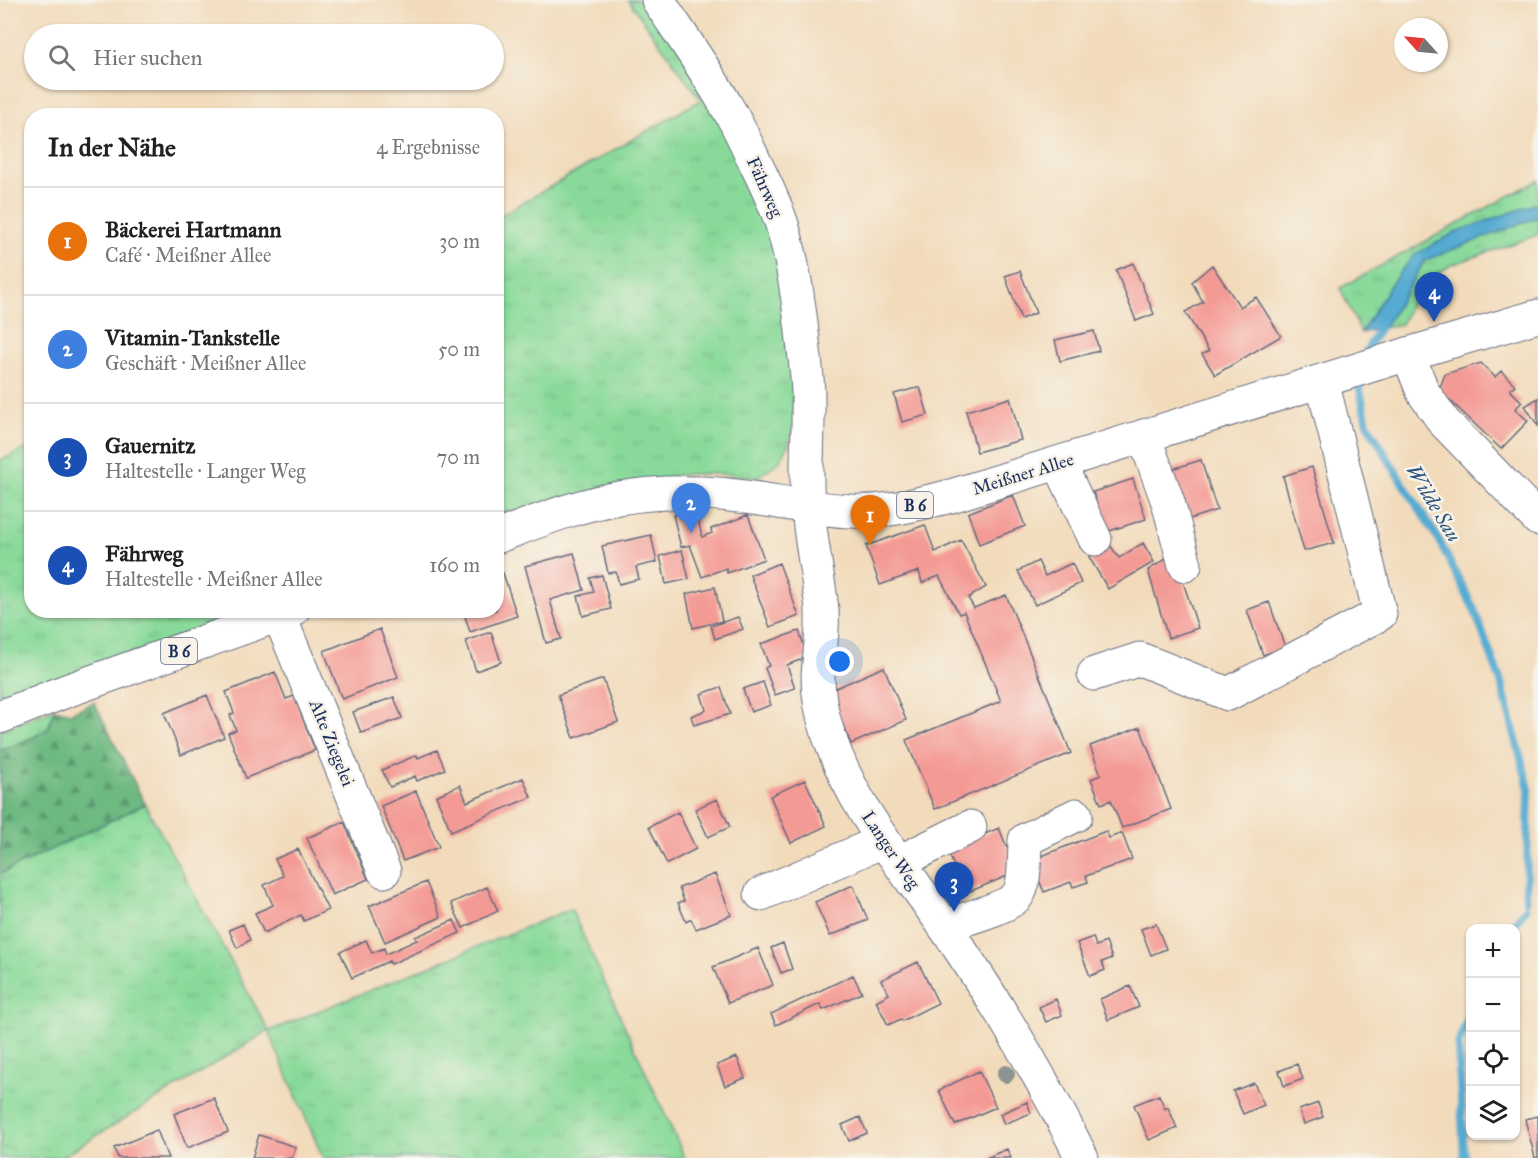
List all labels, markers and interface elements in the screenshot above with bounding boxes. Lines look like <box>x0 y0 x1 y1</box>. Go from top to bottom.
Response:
north arrow <box>1394 18 1448 72</box>
search box <box>24 24 504 90</box>
icon: search <box>45 41 78 74</box>
text: Hier suchen <box>93 44 202 71</box>
text: In der Nähe <box>48 131 176 163</box>
text: 4 Ergebnisse <box>376 135 480 159</box>
street label: Fährweg <box>741 153 788 222</box>
text: Bäckerei Hartmann <box>105 216 281 243</box>
text: 1 <box>64 229 71 253</box>
text: 30 m <box>439 229 480 253</box>
text: Café · Meißner Allee <box>105 243 271 267</box>
pin: 4 <box>1414 272 1454 322</box>
text: Vitamin-Tankstelle <box>105 324 280 351</box>
text: 2 <box>63 337 72 361</box>
text: 50 m <box>438 337 480 361</box>
text: Geschäft · Meißner Allee <box>105 351 306 375</box>
text: Gauernitz <box>105 432 195 459</box>
text: 3 <box>64 445 72 469</box>
text: 70 m <box>437 445 480 469</box>
street label: Meißner Allee <box>970 448 1076 500</box>
text: Haltestelle · Langer Weg <box>105 459 306 483</box>
water label: Wilde Sau <box>1402 460 1466 546</box>
pin: 2 <box>672 484 710 533</box>
road number: B 6 <box>897 492 933 518</box>
pin: 1 <box>850 496 890 545</box>
text: Fährweg <box>105 540 183 567</box>
text: 4 <box>62 553 73 577</box>
text: 160 m <box>429 553 480 577</box>
text: Haltestelle · Meißner Allee <box>105 567 323 591</box>
road number: B 6 <box>161 638 197 664</box>
your location <box>825 647 854 676</box>
street label: Alte Ziegelei <box>303 696 359 790</box>
street label: Langer Weg <box>856 807 925 894</box>
pin: 3 <box>934 862 974 912</box>
map controls <box>1466 924 1520 1140</box>
button: + <box>1466 924 1520 978</box>
button: − <box>1466 978 1520 1032</box>
button: locate <box>1466 1032 1520 1086</box>
button: layers <box>1466 1086 1520 1140</box>

